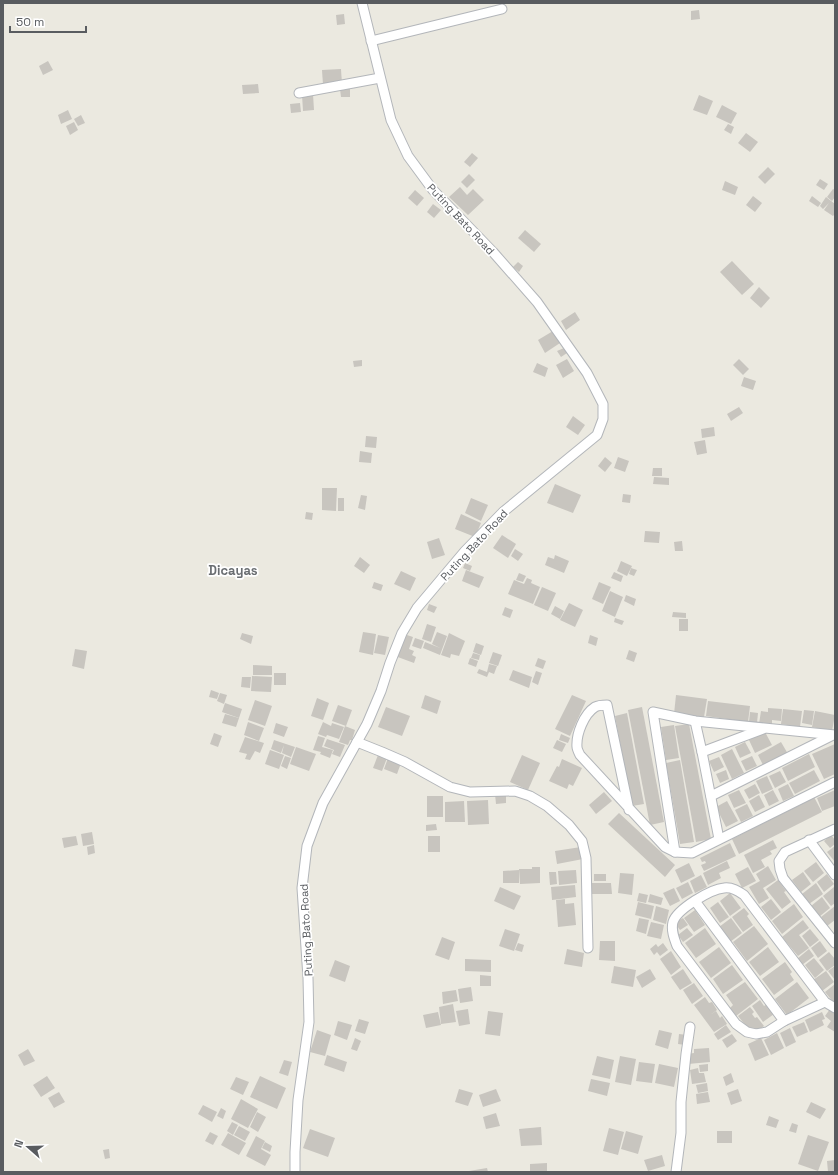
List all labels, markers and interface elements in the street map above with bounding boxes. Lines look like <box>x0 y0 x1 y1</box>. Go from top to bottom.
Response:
scale bar <box>10 8 86 34</box>
text: 50 m <box>16 14 44 30</box>
street label: Puting Bato Road <box>424 180 498 258</box>
street label: Puting Bato Road <box>437 506 511 584</box>
district label: Dicayas <box>208 562 258 579</box>
street label: Puting Bato Road <box>297 883 315 977</box>
north arrow <box>8 1127 48 1167</box>
text: N <box>11 1138 26 1149</box>

